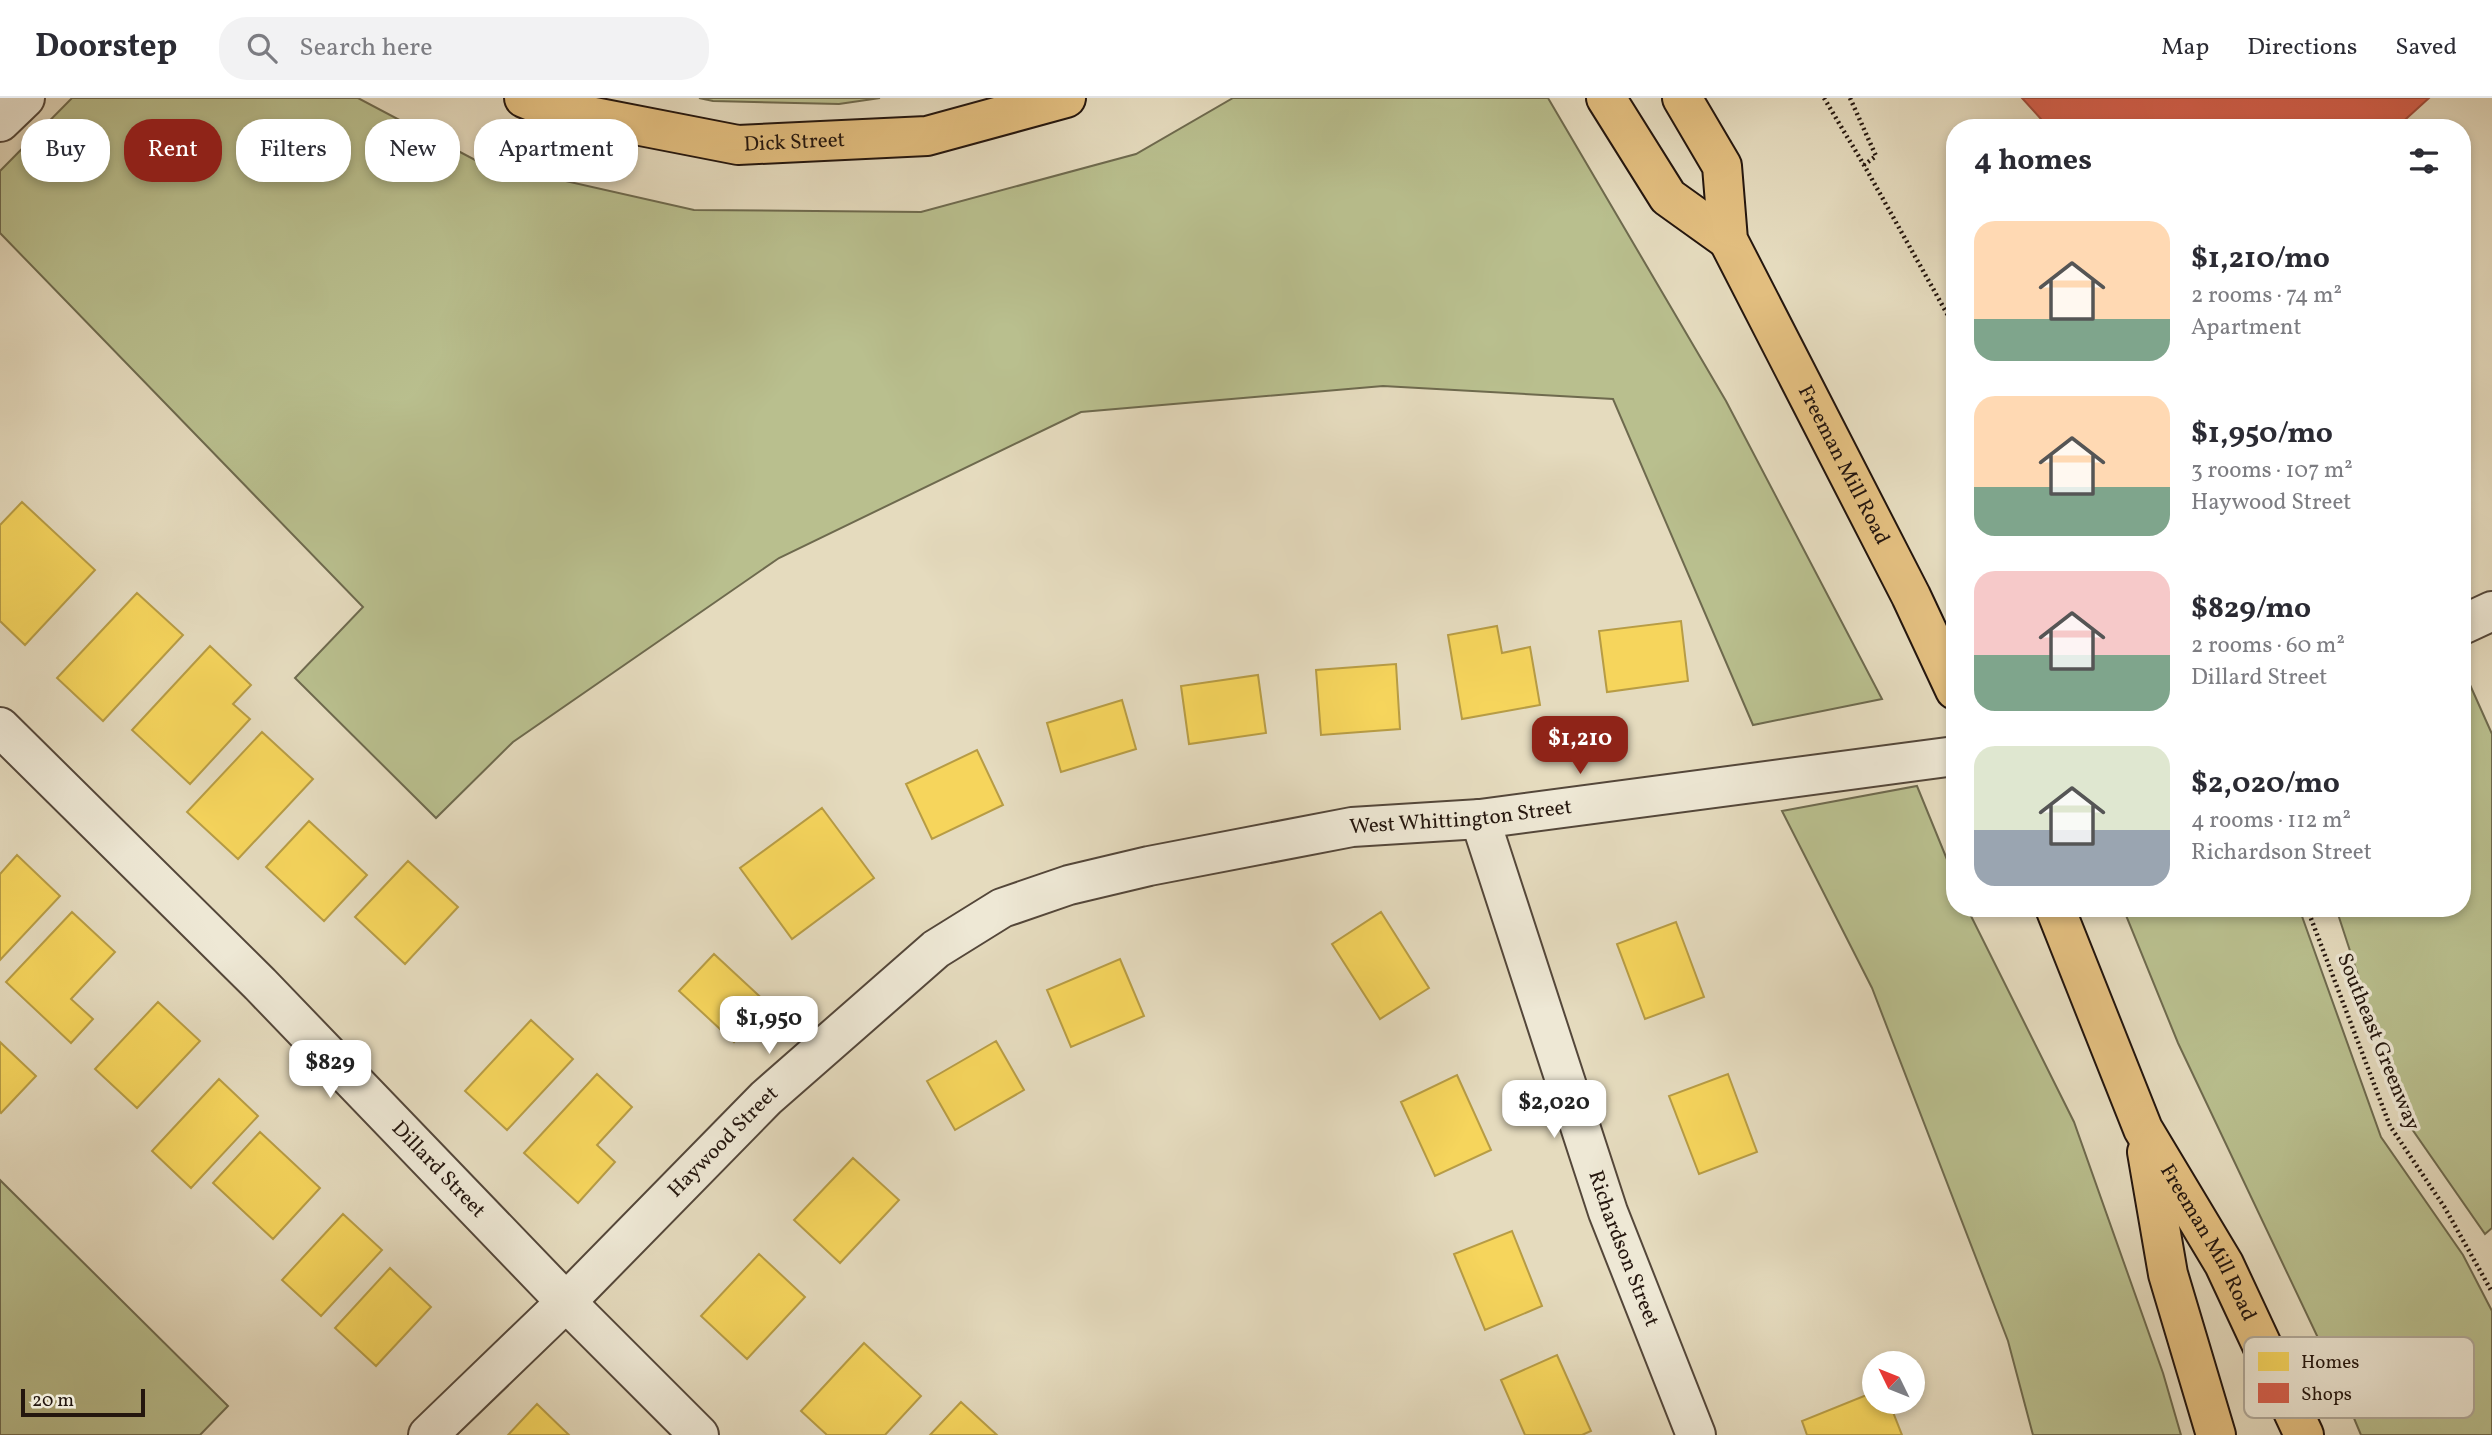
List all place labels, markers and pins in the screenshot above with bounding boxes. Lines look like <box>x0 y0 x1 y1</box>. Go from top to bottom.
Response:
pin: $1,210 <box>1523 716 1637 776</box>
pin: $1,950 <box>712 996 826 1056</box>
pin: $829 <box>289 1040 371 1100</box>
pin: $2,020 <box>1497 1080 1611 1140</box>

